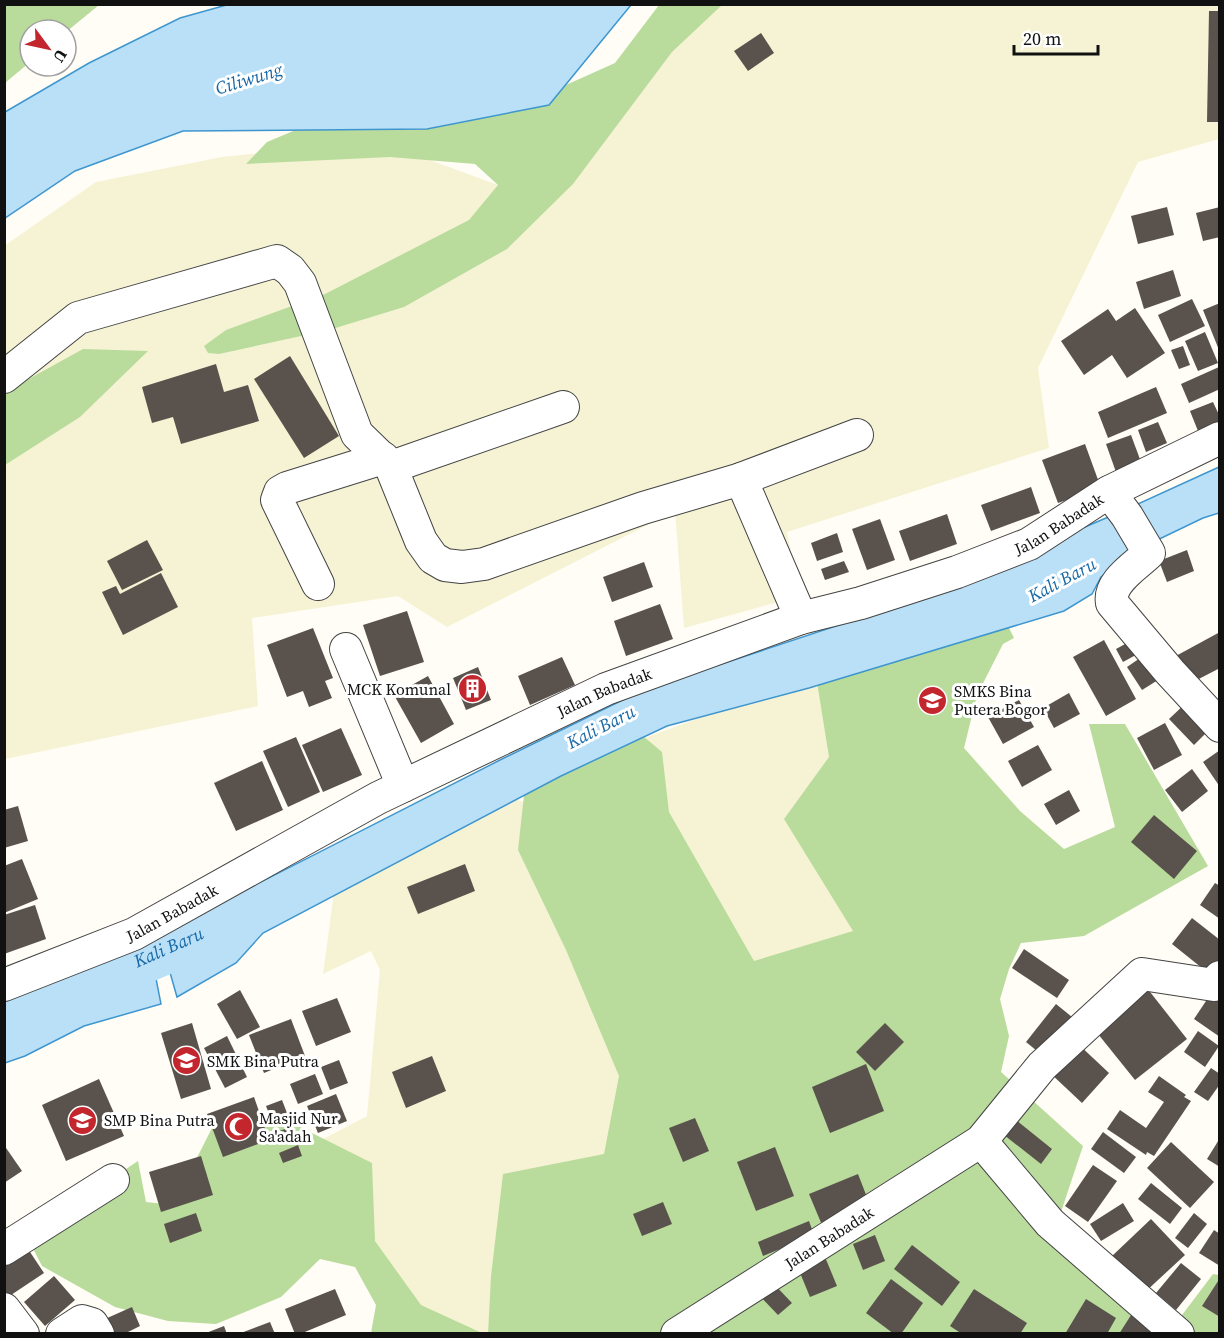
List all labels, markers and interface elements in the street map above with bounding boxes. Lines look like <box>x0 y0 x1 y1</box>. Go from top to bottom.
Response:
north arrow <box>18 18 78 78</box>
scale bar <box>1014 18 1098 56</box>
text: 20 m <box>1023 26 1061 51</box>
text: U <box>48 45 73 67</box>
water label: Ciliwung <box>212 56 287 101</box>
street label: Jalan Babadak <box>1010 488 1108 560</box>
water label: Kali Baru <box>1022 551 1101 608</box>
street label: Jalan Babadak <box>552 662 655 722</box>
building icon: MCK Komunal <box>456 673 488 705</box>
place label: MCK Komunal <box>347 678 451 700</box>
place label: SMKS Bina Putera Bogor <box>954 680 1047 720</box>
school or university icon: SMKS Bina Putera Bogor <box>917 684 949 716</box>
water label: Kali Baru <box>561 698 640 755</box>
street label: Jalan Babadak <box>122 879 222 947</box>
water label: Kali Baru <box>129 920 208 974</box>
school or university icon: SMK Bina Putra <box>170 1045 202 1077</box>
place label: SMK Bina Putra <box>207 1050 320 1072</box>
school or university icon: SMP Bina Putra <box>67 1104 99 1136</box>
place label: Masjid Nur Sa'adah <box>259 1107 338 1147</box>
place label: SMP Bina Putra <box>104 1109 216 1131</box>
mosque icon: Masjid Nur Sa'adah <box>222 1111 254 1143</box>
street label: Jalan Babadak <box>779 1201 878 1275</box>

